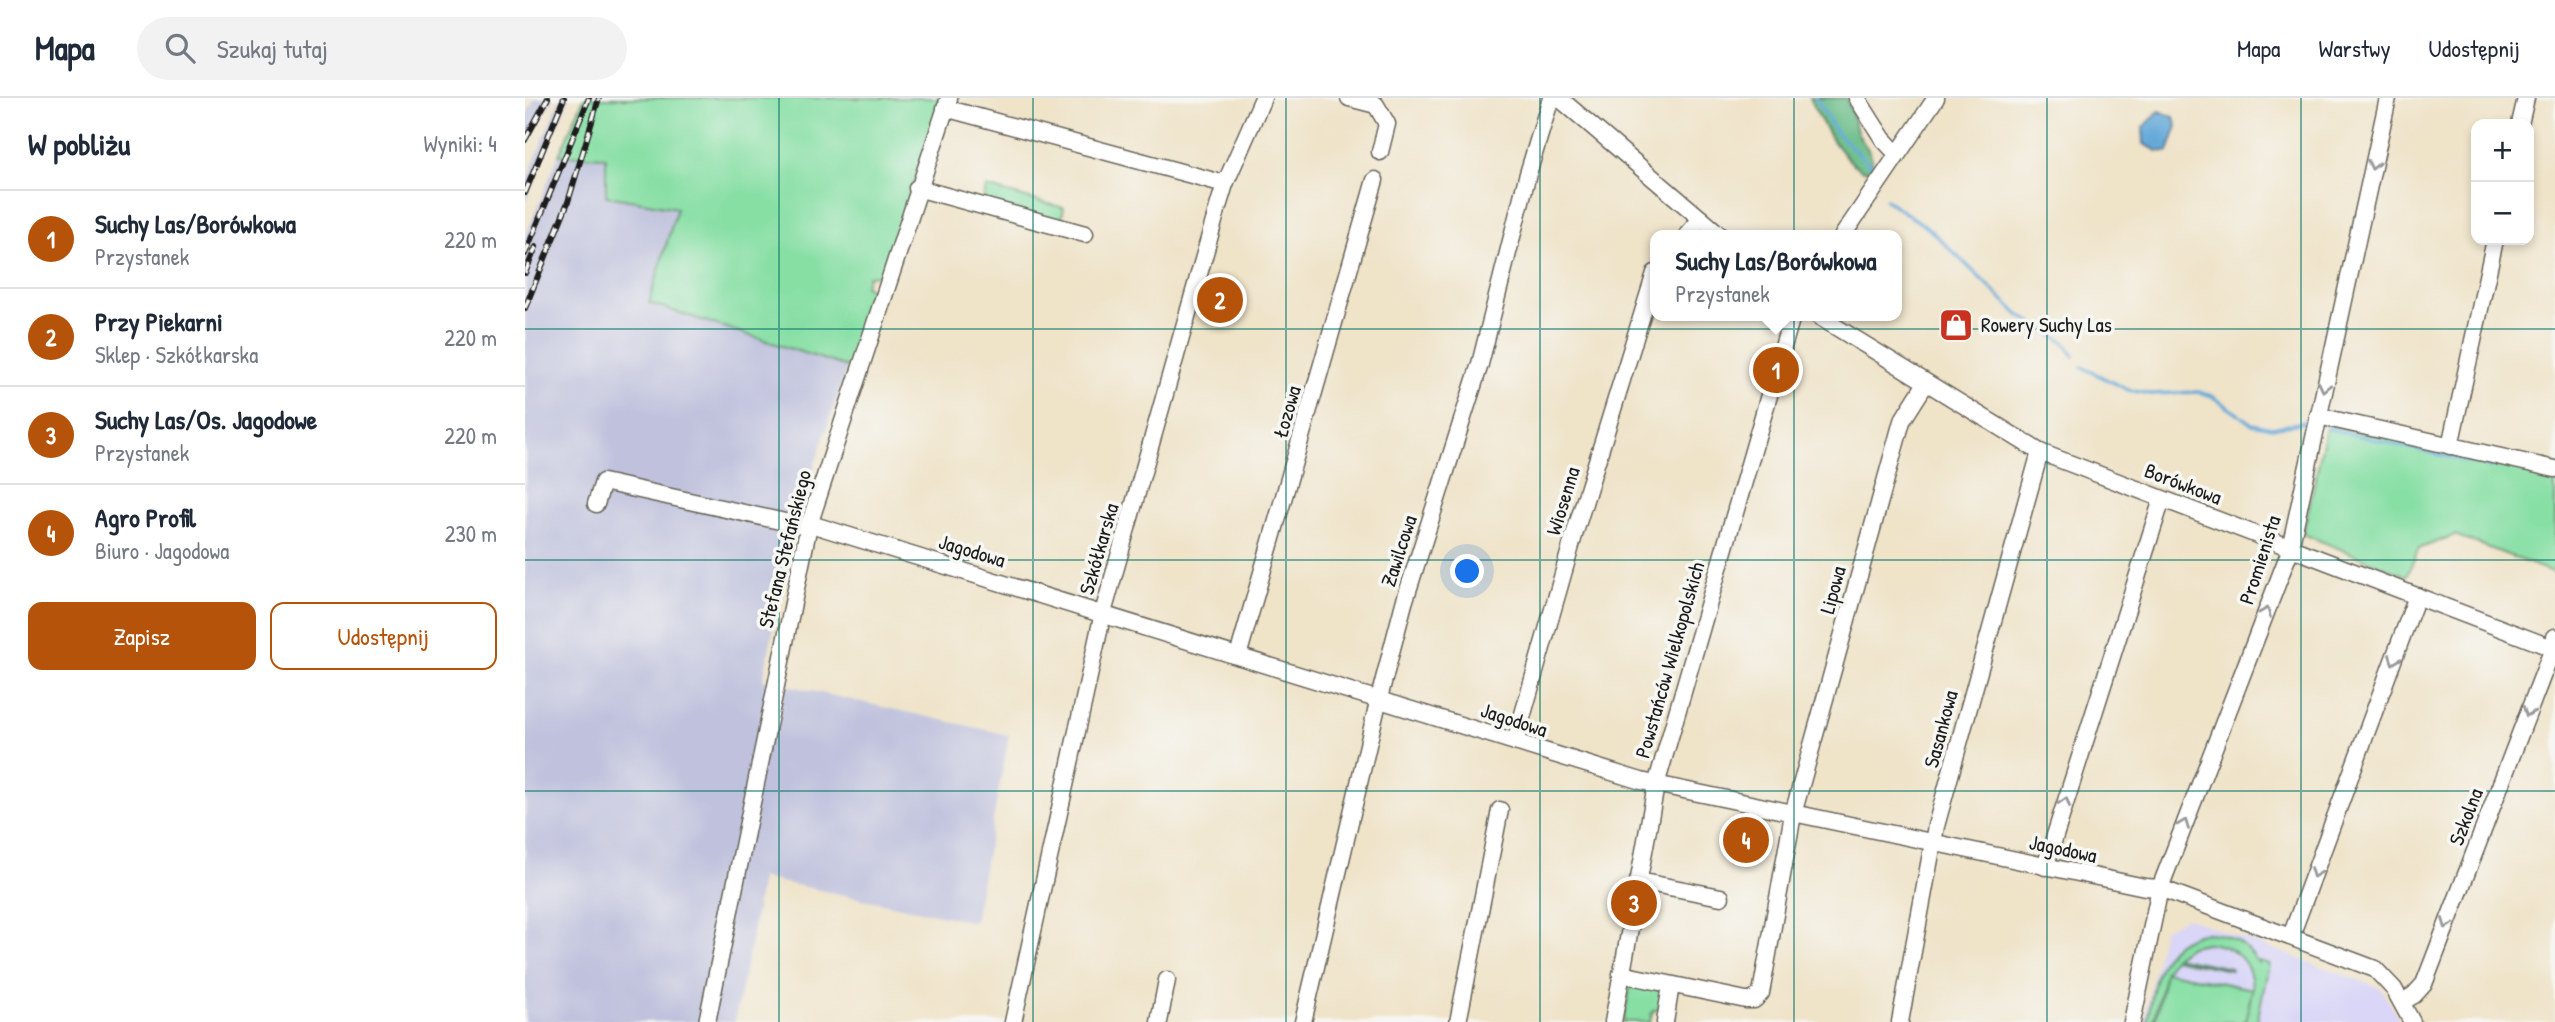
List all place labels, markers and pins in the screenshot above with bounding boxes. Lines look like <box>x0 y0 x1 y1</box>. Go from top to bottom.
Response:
pin: 2 <box>1197 274 1243 326</box>
shop icon: Rowery Suchy Las <box>1937 306 1975 344</box>
place label: Rowery Suchy Las <box>1981 310 2112 339</box>
pin: 1 <box>1753 344 1799 396</box>
pin: 4 <box>1723 814 1769 866</box>
pin: 3 <box>1611 877 1657 929</box>

